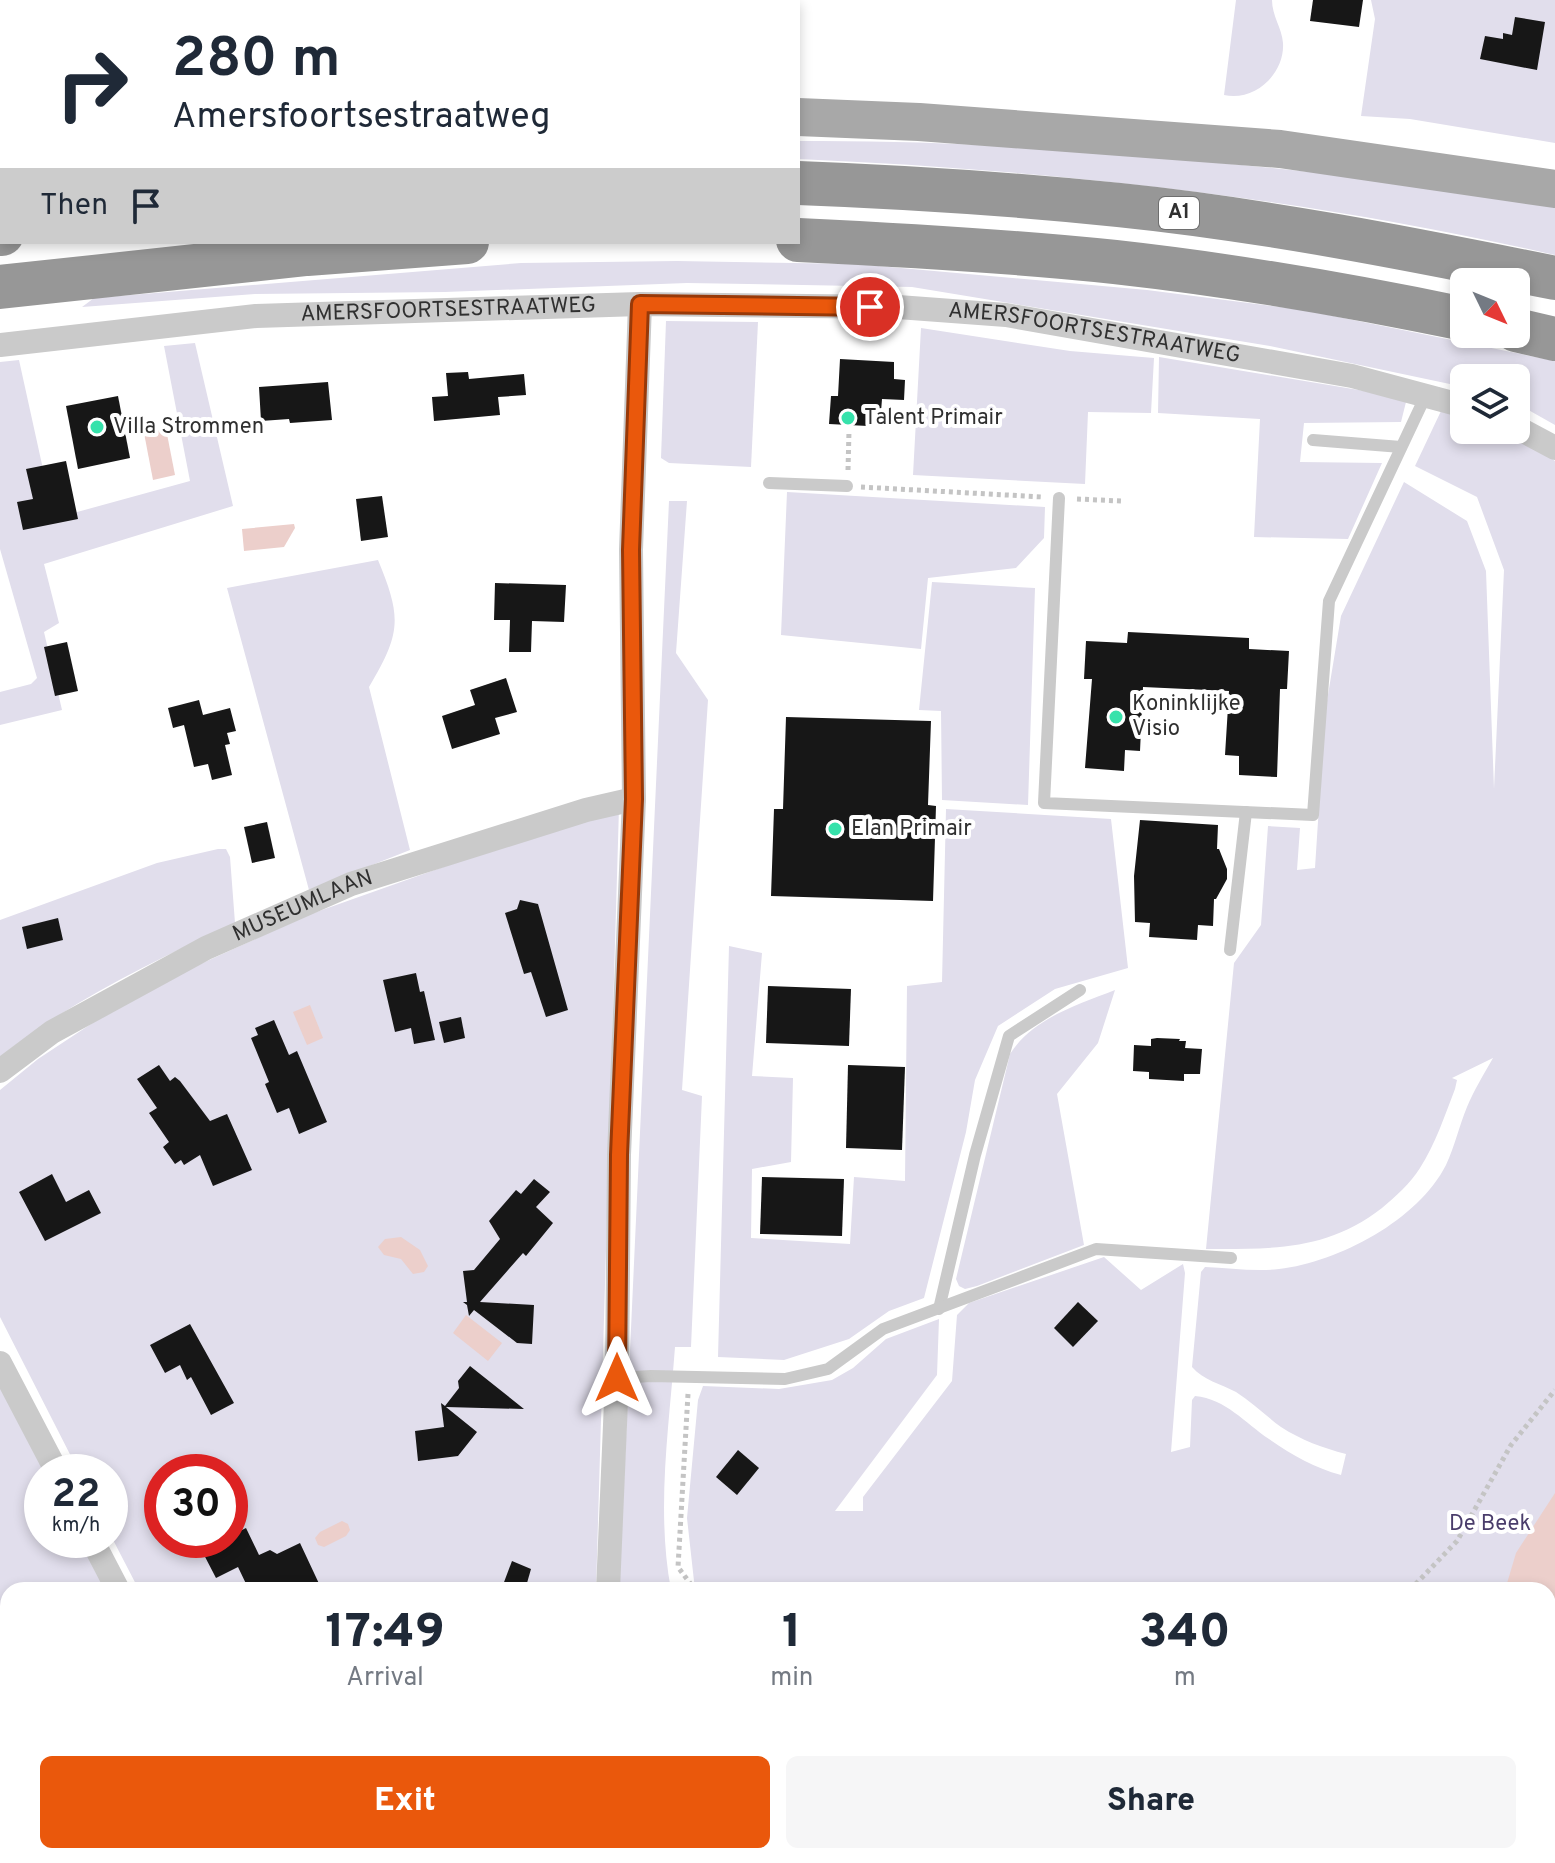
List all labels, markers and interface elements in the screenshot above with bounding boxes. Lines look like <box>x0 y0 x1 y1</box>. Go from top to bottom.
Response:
text: 280 m <box>172 26 340 96</box>
icon: right <box>40 32 144 136</box>
text: Amersfoortsestraatweg <box>172 95 551 141</box>
icon: arrive <box>124 184 168 228</box>
text: Then <box>40 188 108 225</box>
road number: A1 <box>1159 197 1199 229</box>
north arrow <box>1450 268 1530 348</box>
map controls <box>1450 268 1530 444</box>
pin <box>836 273 904 341</box>
icon: arrive <box>848 285 892 329</box>
street label: AMERSFOORTSESTRAATWEG <box>300 292 596 328</box>
street label: AMERSFOORTSESTRAATWEG <box>947 297 1242 370</box>
button: layers <box>1450 364 1530 444</box>
place label: Talent Primair <box>864 405 1003 432</box>
marker: Talent Primair <box>839 409 857 427</box>
place label: Villa Strommen <box>113 414 264 441</box>
marker: Villa Strommen <box>88 418 106 436</box>
place label: Koninklijke Visio <box>1132 691 1241 743</box>
marker: Koninklijke Visio <box>1107 708 1125 726</box>
place label: Elan Primair <box>851 816 972 843</box>
marker: Elan Primair <box>826 820 844 838</box>
street label: MUSEUMLAAN <box>229 864 376 948</box>
position arrow <box>575 1336 659 1420</box>
speed limit sign: 30 <box>144 1454 248 1558</box>
text: 22 <box>52 1471 100 1521</box>
park label: De Beek <box>1449 1511 1531 1538</box>
text: km/h <box>52 1513 100 1539</box>
text: 17:49 <box>325 1604 445 1664</box>
text: 1 <box>782 1604 802 1664</box>
text: 340 <box>1139 1604 1231 1664</box>
text: Arrival <box>346 1662 424 1695</box>
text: min <box>770 1662 814 1695</box>
text: m <box>1174 1662 1196 1695</box>
button: Exit <box>40 1756 770 1848</box>
button: Share <box>786 1756 1516 1848</box>

